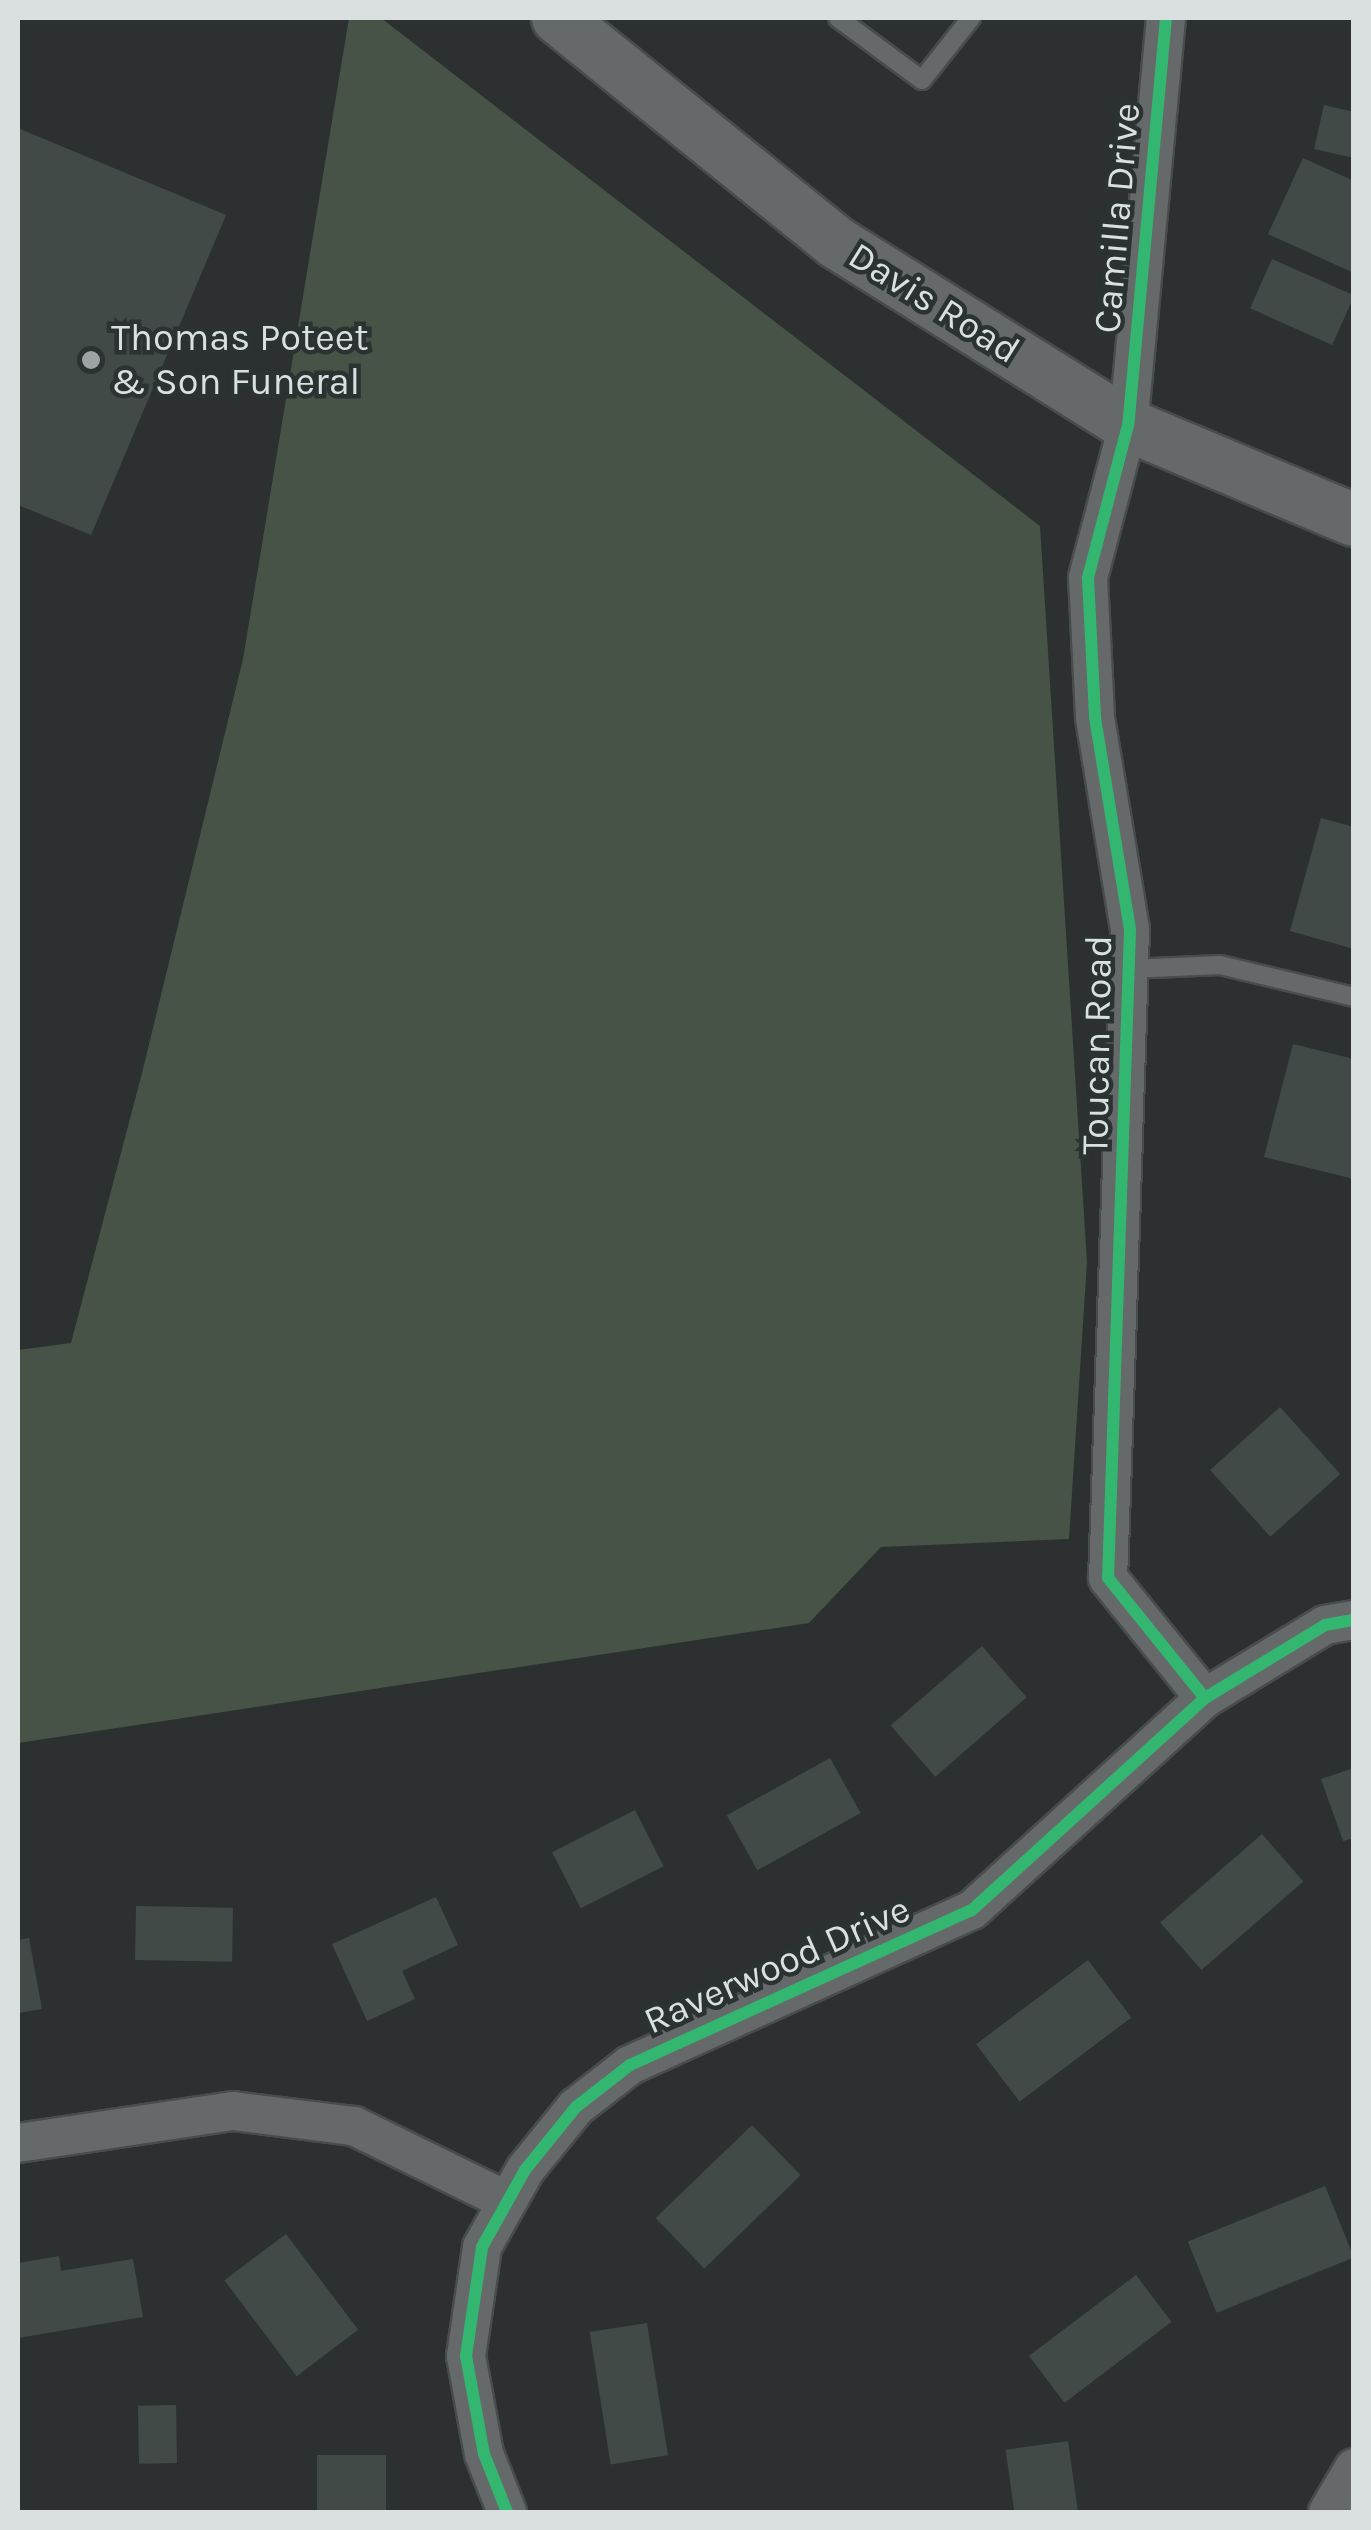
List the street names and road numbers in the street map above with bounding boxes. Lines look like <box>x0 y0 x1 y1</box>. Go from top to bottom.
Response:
street label: Camilla Drive <box>1084 101 1150 335</box>
street label: Davis Road <box>840 233 1028 373</box>
street label: Toucan Road <box>1072 935 1122 1155</box>
street label: Raverwood Drive <box>637 1886 917 2044</box>

